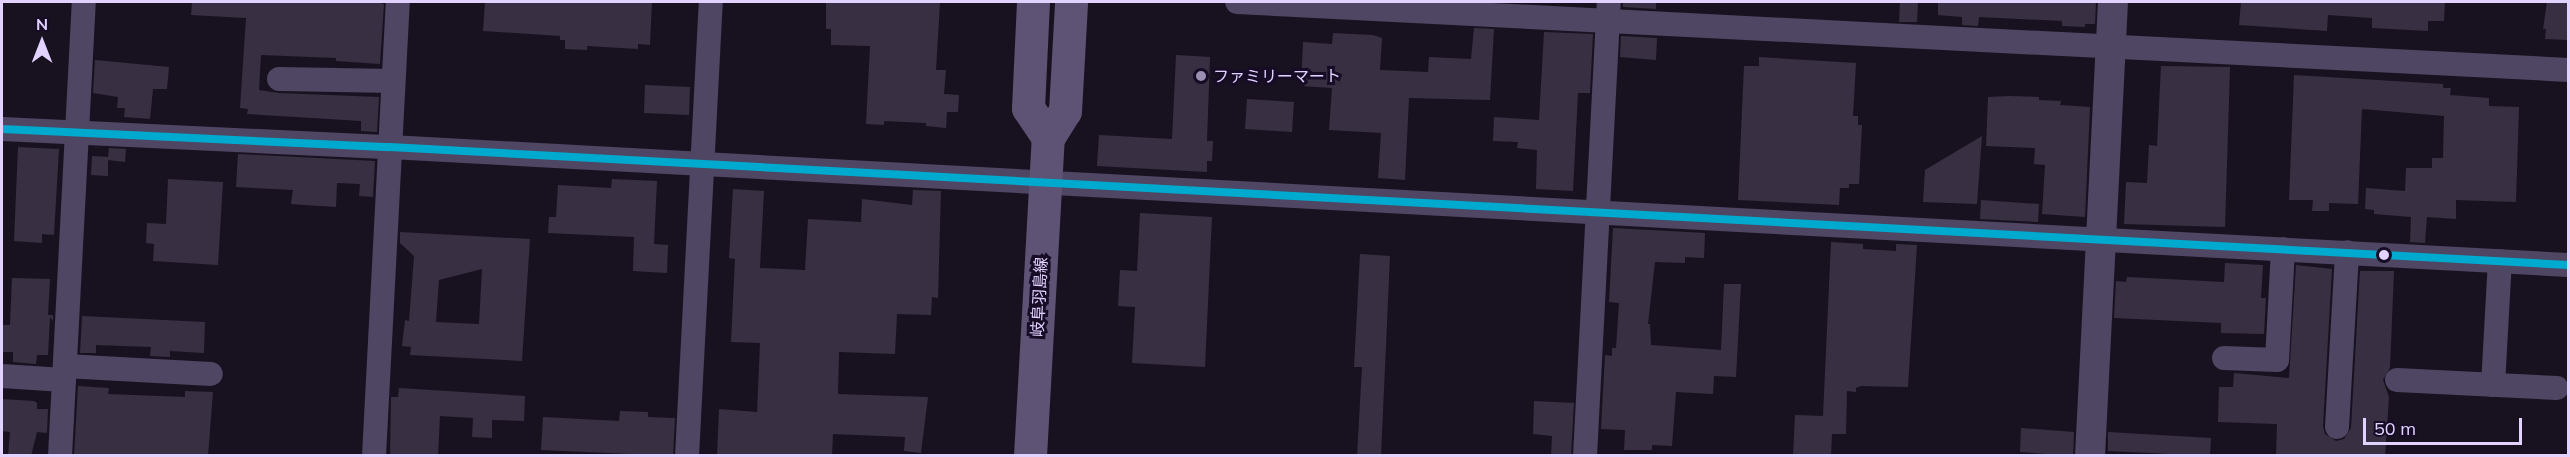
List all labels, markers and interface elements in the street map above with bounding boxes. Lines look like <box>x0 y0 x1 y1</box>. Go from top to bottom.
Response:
north arrow <box>12 12 72 72</box>
text: N <box>36 14 48 34</box>
place label: ファミリーマート <box>1213 66 1341 86</box>
marker: ファミリーマート <box>1194 69 1208 83</box>
unlabelled marker <box>2378 249 2390 261</box>
street label: 岐阜羽島線 <box>1027 257 1051 337</box>
scale bar <box>2366 406 2525 444</box>
text: 50 m <box>2374 417 2416 440</box>

